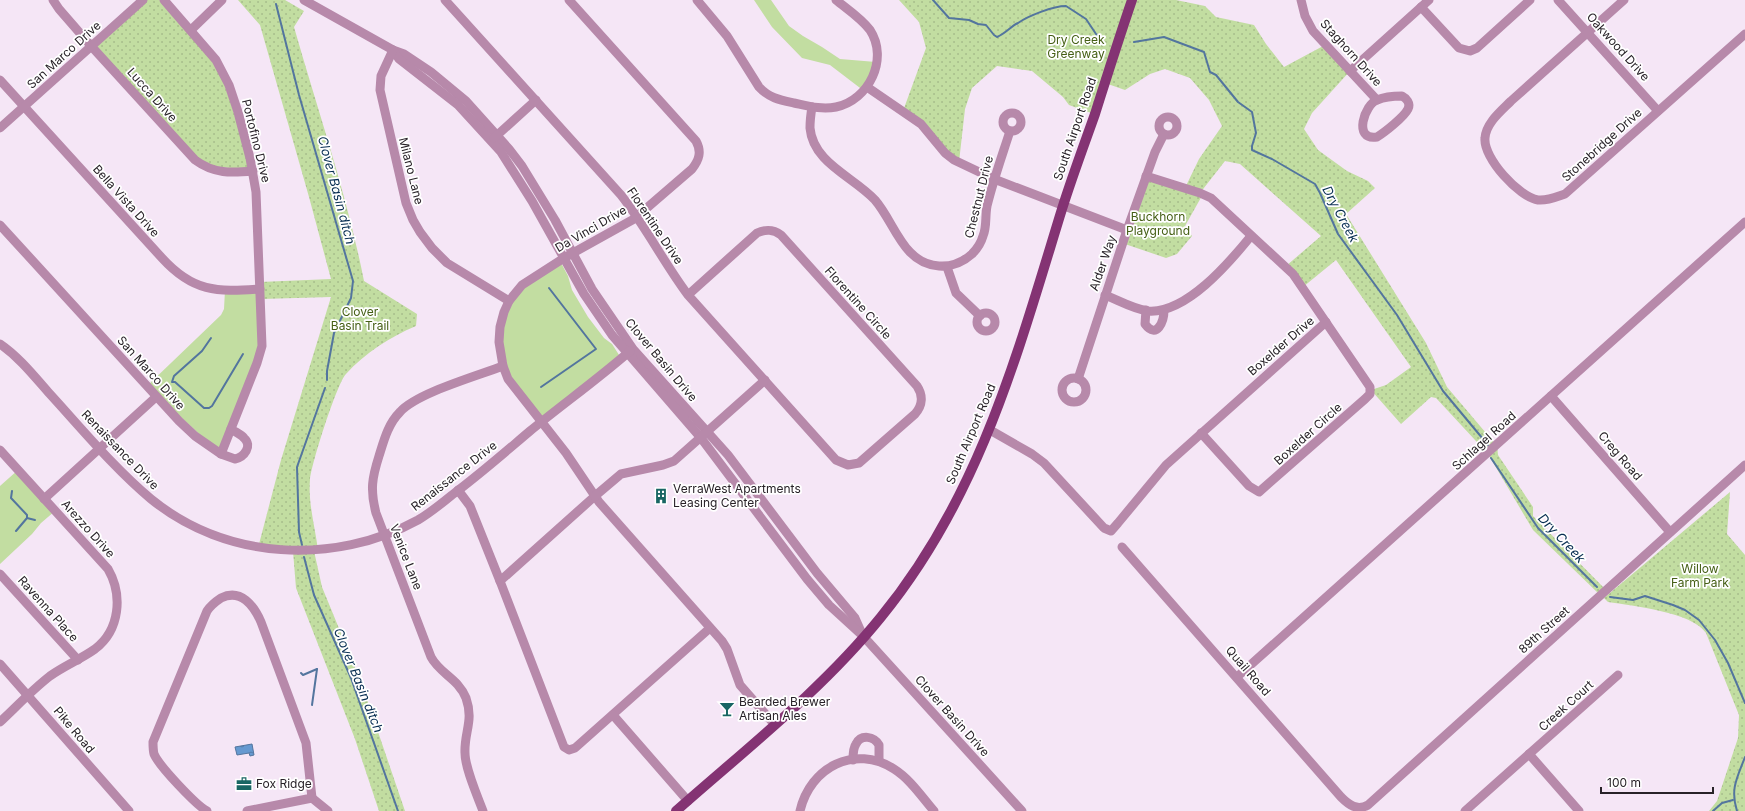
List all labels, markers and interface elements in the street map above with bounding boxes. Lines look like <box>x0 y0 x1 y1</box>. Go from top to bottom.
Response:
street label: Oakwood Drive <box>1584 9 1653 84</box>
street label: Staghorn Drive <box>1317 16 1385 89</box>
street label: San Marco Drive <box>24 18 104 92</box>
park label: Dry Creek Greenway <box>1047 32 1105 61</box>
street label: Lucca Drive <box>124 65 181 125</box>
street label: South Airport Road <box>1050 75 1099 182</box>
street label: Portofino Drive <box>239 98 274 184</box>
street label: Stonebridge Drive <box>1559 105 1645 185</box>
water label: Clover Basin ditch <box>315 134 359 246</box>
street label: Milano Lane <box>396 136 427 206</box>
street label: Chestnut Drive <box>961 154 996 240</box>
street label: Bella Vista Drive <box>90 161 163 240</box>
water label: Dry Creek <box>1319 183 1363 246</box>
street label: Florentine Drive <box>624 184 687 267</box>
street label: Da Vinci Drive <box>552 202 629 255</box>
park label: Buckhorn Playground <box>1126 209 1190 238</box>
street label: Alder Way <box>1086 233 1119 293</box>
street label: Florentine Circle <box>822 263 895 342</box>
park label: Clover Basin Trail <box>331 304 389 333</box>
street label: Boxelder Drive <box>1244 313 1317 379</box>
street label: Clover Basin Drive <box>622 315 701 404</box>
street label: San Marco Drive <box>114 333 188 413</box>
street label: South Airport Road <box>943 381 999 486</box>
street label: Boxelder Circle <box>1271 399 1345 468</box>
street label: Renaissance Drive <box>79 407 162 493</box>
street label: Schlagel Road <box>1449 408 1519 473</box>
street label: Creg Road <box>1595 428 1646 483</box>
street label: Renaissance Drive <box>408 437 500 514</box>
place label: VerraWest Apartments Leasing Center <box>673 481 801 510</box>
building icon: VerraWest Apartments Leasing Center <box>652 487 670 505</box>
street label: Arezzo Drive <box>58 497 118 561</box>
water label: Dry Creek <box>1535 510 1589 567</box>
street label: Venice Lane <box>387 522 426 592</box>
park label: Willow Farm Park <box>1671 561 1729 590</box>
street label: Ravenna Place <box>15 573 82 645</box>
street label: 89th Street <box>1515 603 1572 656</box>
water label: Clover Basin ditch <box>331 625 387 735</box>
street label: Quail Road <box>1223 643 1274 699</box>
street label: Clover Basin Drive <box>912 672 993 759</box>
street label: Creek Court <box>1535 677 1596 734</box>
place label: Bearded Brewer Artisan Ales <box>739 694 831 723</box>
bar icon: Bearded Brewer Artisan Ales <box>718 700 736 718</box>
street label: Pike Road <box>51 703 98 756</box>
scale bar <box>1601 769 1713 795</box>
office icon: Fox Ridge <box>235 775 253 793</box>
text: 100 m <box>1607 775 1641 790</box>
place label: Fox Ridge <box>256 776 312 791</box>

